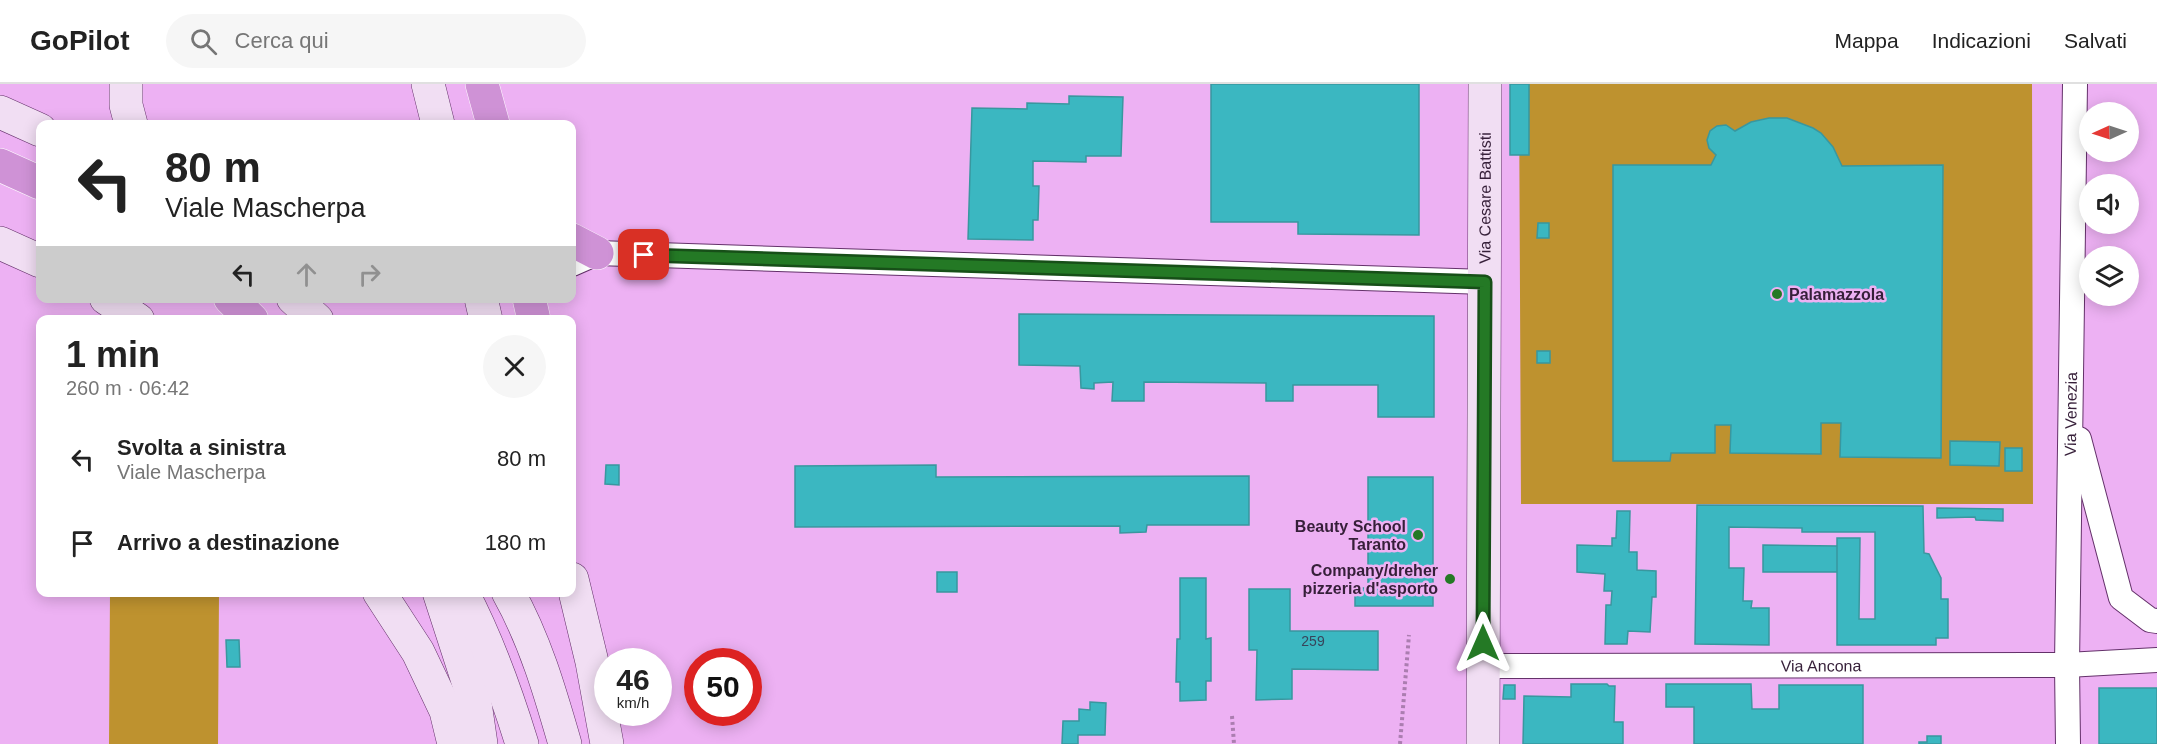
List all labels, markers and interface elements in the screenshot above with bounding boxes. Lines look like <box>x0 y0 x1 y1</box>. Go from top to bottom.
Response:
search box <box>166 14 586 68</box>
text: GoPilot <box>30 25 130 56</box>
icon: search <box>187 25 220 58</box>
text: Cerca qui <box>235 28 329 53</box>
text: Mappa <box>1835 29 1899 52</box>
text: Indicazioni <box>1932 29 2031 52</box>
text: Salvati <box>2064 29 2127 52</box>
north arrow <box>2079 102 2139 162</box>
map controls <box>2079 102 2139 306</box>
street label: Via Cesare Battisti <box>1476 132 1494 264</box>
icon: left <box>66 144 144 222</box>
text: 80 m <box>165 144 261 191</box>
button: sound <box>2079 174 2139 234</box>
text: Viale Mascherpa <box>165 193 366 223</box>
pin <box>618 229 669 280</box>
icon: arrive <box>627 238 660 271</box>
button: layers <box>2079 246 2139 306</box>
icon: left <box>227 258 260 291</box>
icon: ahead <box>290 258 323 291</box>
icon: right <box>353 258 386 291</box>
place label: Palamazzola <box>1789 286 1884 303</box>
marker: Palamazzola <box>1770 287 1784 301</box>
text: 1 min <box>66 334 160 375</box>
button: close <box>483 335 546 398</box>
street label: Via Venezia <box>2062 372 2080 456</box>
text: 260 m · 06:42 <box>66 377 189 399</box>
text: Svolta a sinistra <box>117 435 286 460</box>
icon: left <box>66 443 99 476</box>
text: 80 m <box>497 446 546 471</box>
text: Viale Mascherpa <box>117 461 266 483</box>
place label: Beauty School Taranto <box>1295 518 1406 553</box>
icon: arrive <box>66 527 99 560</box>
marker: Beauty School Taranto <box>1411 528 1425 542</box>
text: Arrivo a destinazione <box>117 530 340 555</box>
text: 180 m <box>485 530 546 555</box>
place label: Company/dreher pizzeria d'asporto <box>1303 562 1438 597</box>
marker: Company/dreher pizzeria d'asporto <box>1443 572 1457 586</box>
position arrow <box>1451 611 1515 675</box>
house number: 259 <box>1301 633 1325 649</box>
speed limit sign: 50 <box>684 648 762 726</box>
street label: Via Ancona <box>1781 657 1861 674</box>
text: 46 <box>616 663 650 696</box>
text: km/h <box>617 694 649 711</box>

